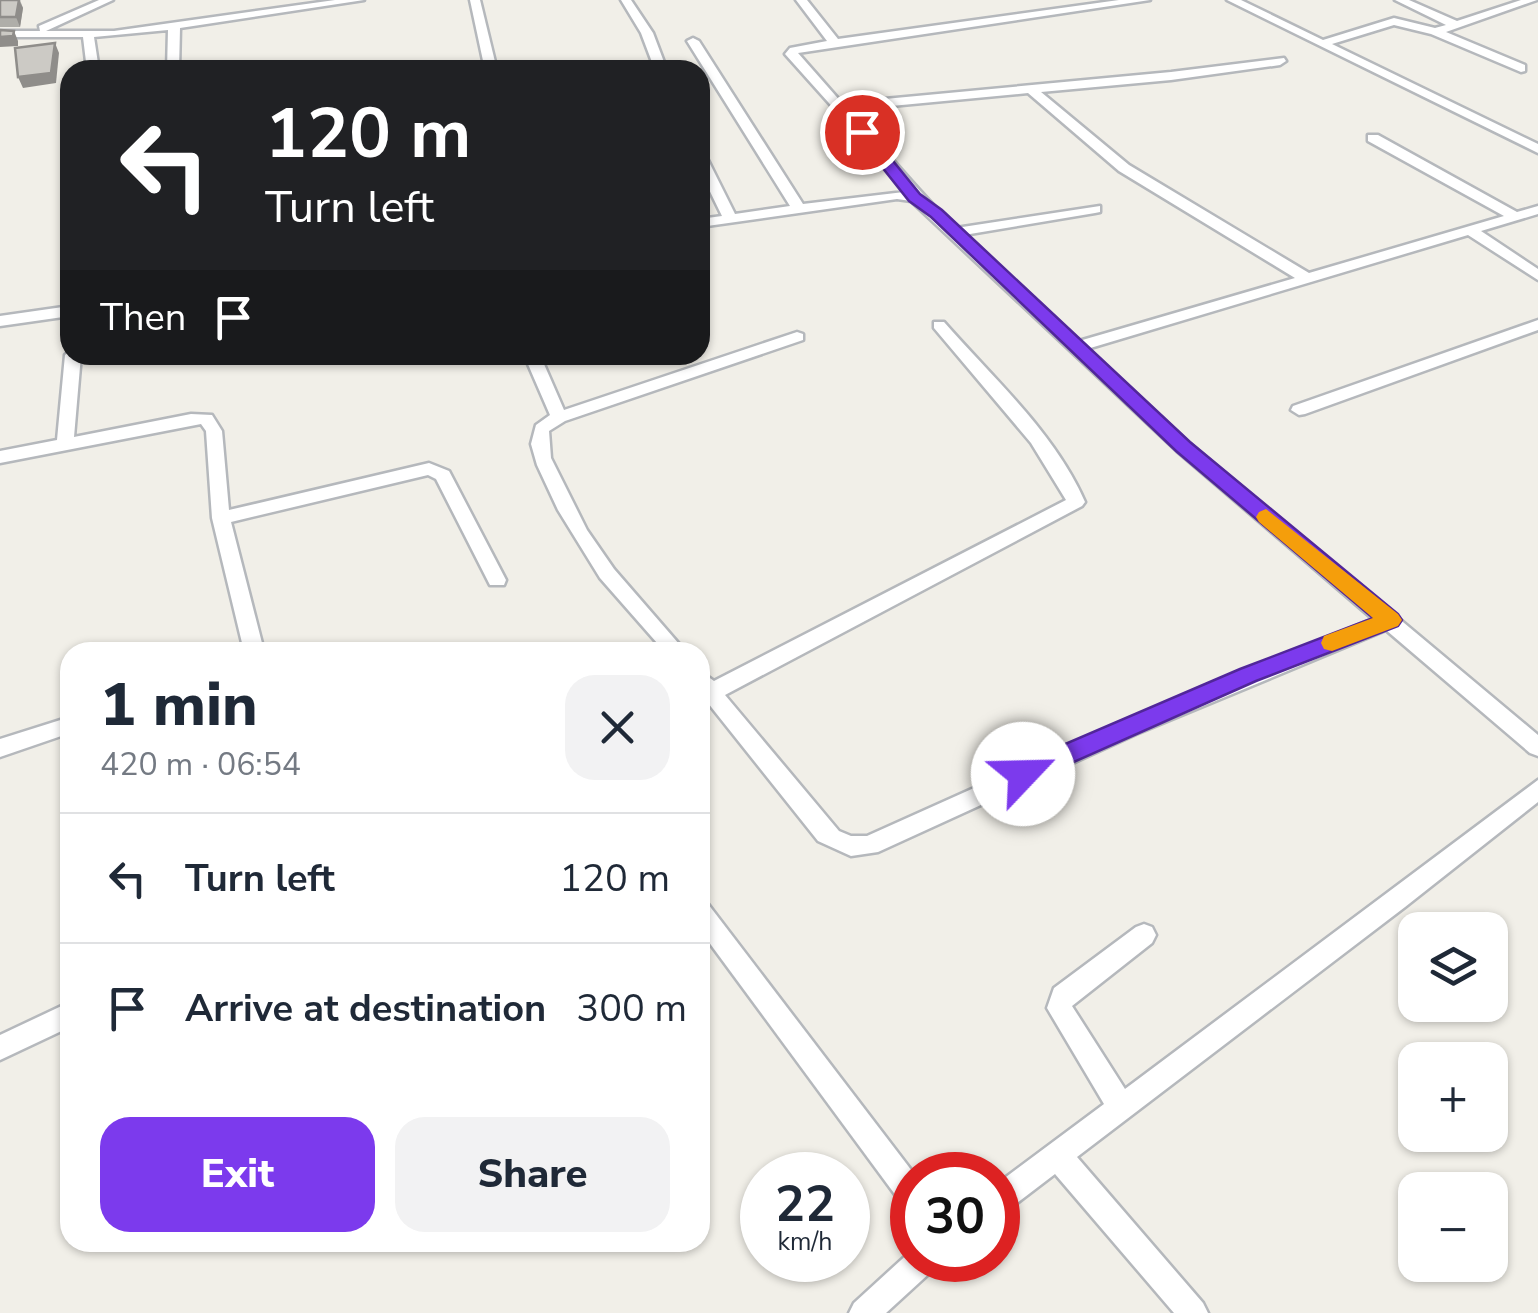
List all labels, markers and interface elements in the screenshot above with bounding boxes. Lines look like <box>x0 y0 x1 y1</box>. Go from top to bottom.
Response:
text: 120 m <box>265 86 471 182</box>
pin <box>820 90 905 175</box>
icon: left <box>100 100 230 230</box>
icon: arrive <box>835 105 890 160</box>
text: Turn left <box>265 177 434 238</box>
icon: arrive <box>206 290 261 345</box>
text: Then <box>100 292 186 343</box>
text: 1 min <box>100 664 258 746</box>
button: close <box>565 675 670 780</box>
position arrow <box>971 722 1075 826</box>
text: 420 m · 06:54 <box>100 743 301 786</box>
icon: left <box>100 851 155 906</box>
text: Turn left <box>185 853 335 904</box>
text: 120 m <box>559 853 670 904</box>
map controls <box>1398 912 1508 1282</box>
button: layers <box>1398 912 1508 1022</box>
icon: arrive <box>100 981 155 1036</box>
text: Arrive at destination <box>185 983 546 1034</box>
text: 300 m <box>576 983 687 1034</box>
button: + <box>1398 1042 1508 1152</box>
button: Exit <box>100 1117 375 1232</box>
button: Share <box>395 1117 670 1232</box>
speed limit sign: 30 <box>890 1152 1020 1282</box>
text: 22 <box>775 1170 835 1239</box>
button: − <box>1398 1172 1508 1282</box>
text: km/h <box>777 1225 833 1259</box>

